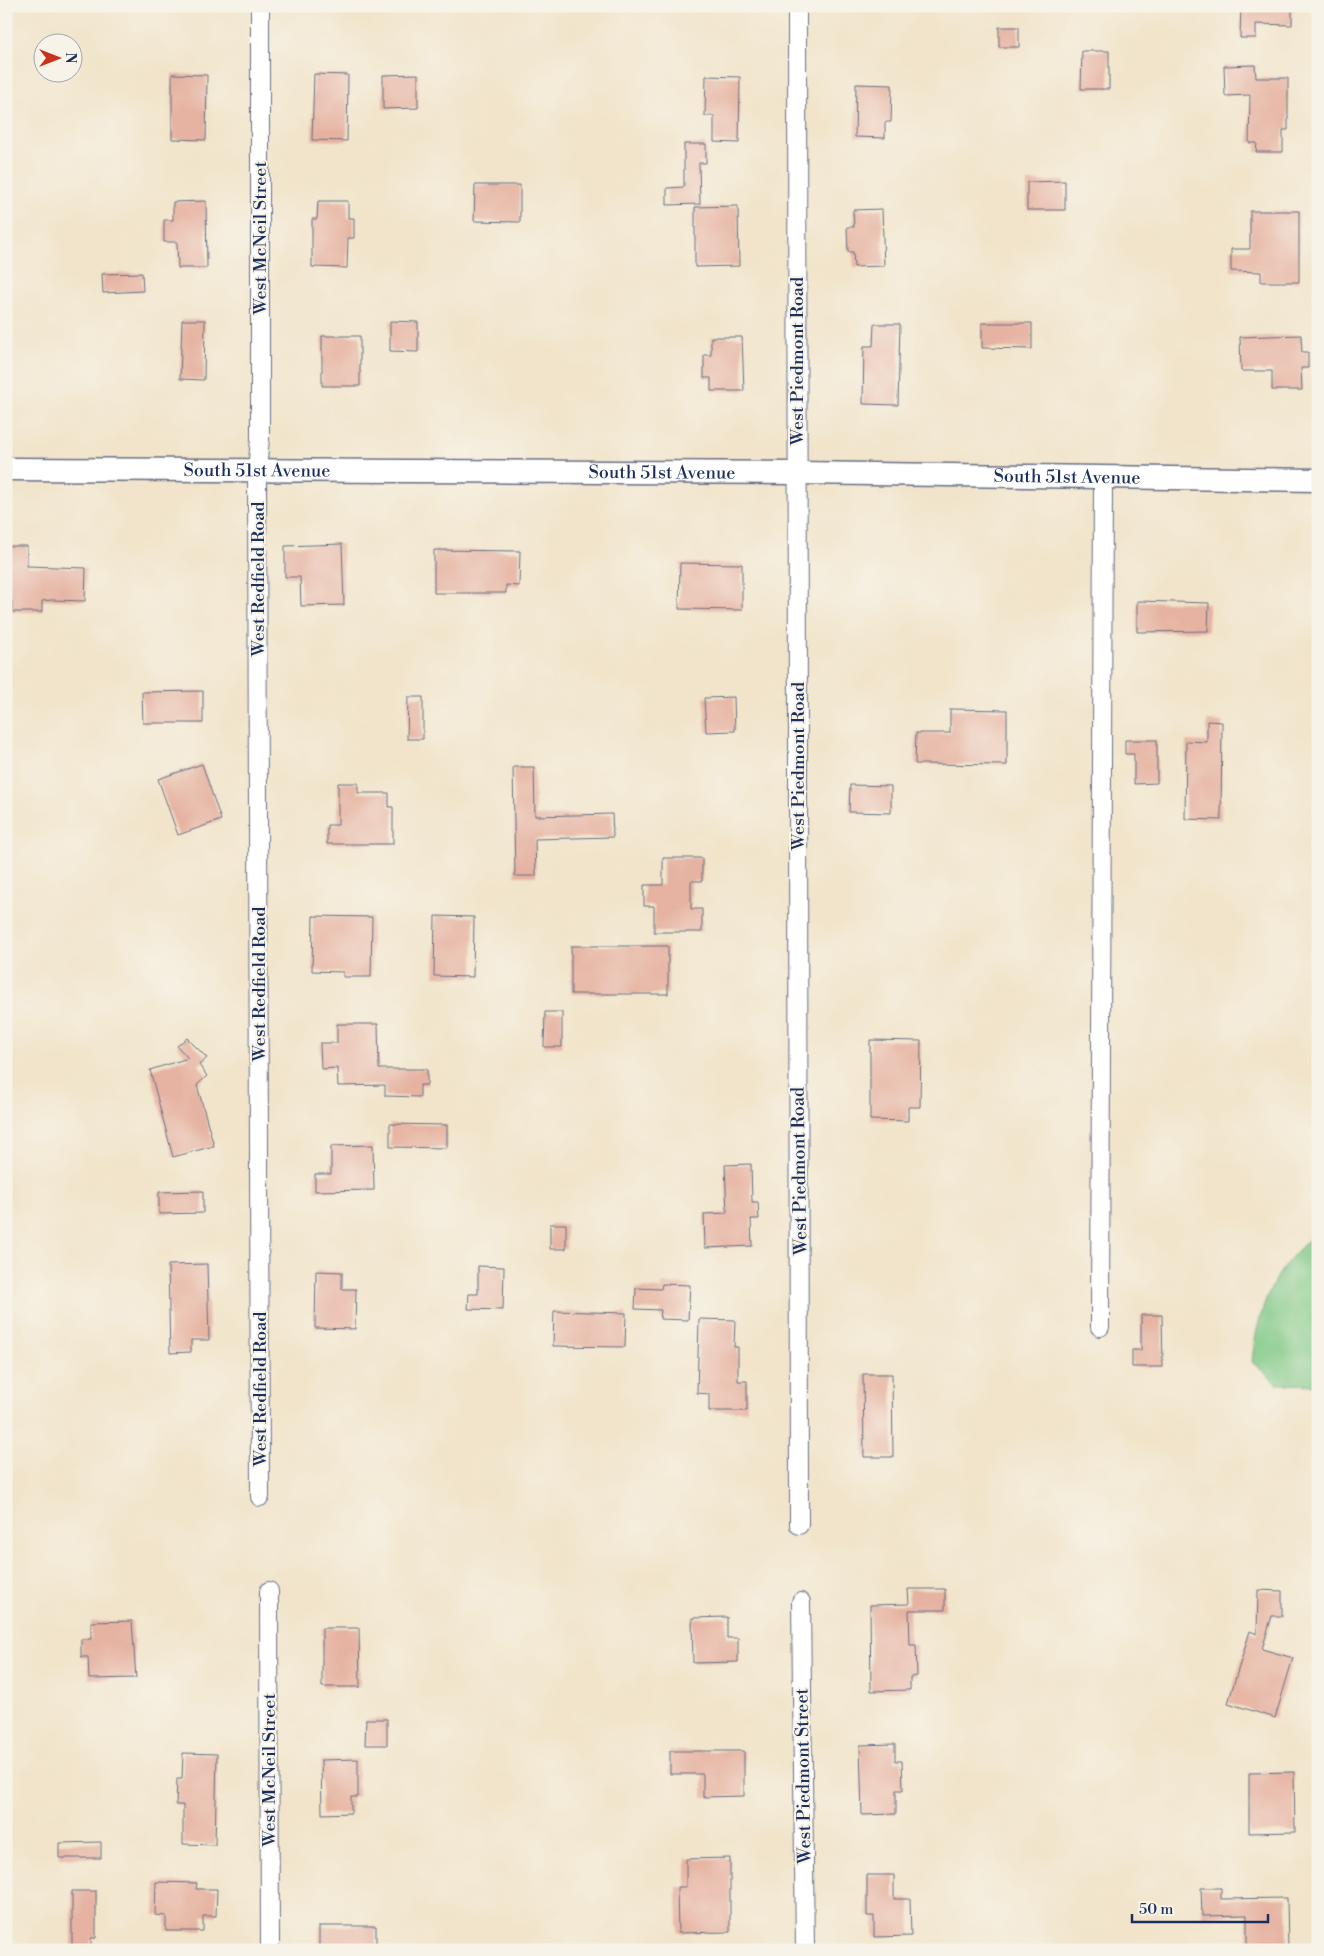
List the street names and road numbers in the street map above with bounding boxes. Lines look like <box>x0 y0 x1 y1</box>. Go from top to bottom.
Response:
street label: West McNeil Street <box>249 161 272 316</box>
street label: West Piedmont Road <box>786 276 809 446</box>
street label: South 51st Avenue <box>183 459 331 483</box>
street label: South 51st Avenue <box>588 461 736 485</box>
street label: South 51st Avenue <box>993 465 1141 490</box>
street label: West Redfield Road <box>247 501 270 658</box>
street label: West Piedmont Road <box>787 681 810 851</box>
street label: West Redfield Road <box>248 906 271 1063</box>
street label: West Piedmont Road <box>787 1086 812 1256</box>
street label: West Redfield Road <box>249 1311 272 1468</box>
street label: West Piedmont Street <box>790 1687 817 1865</box>
street label: West McNeil Street <box>258 1693 281 1848</box>

